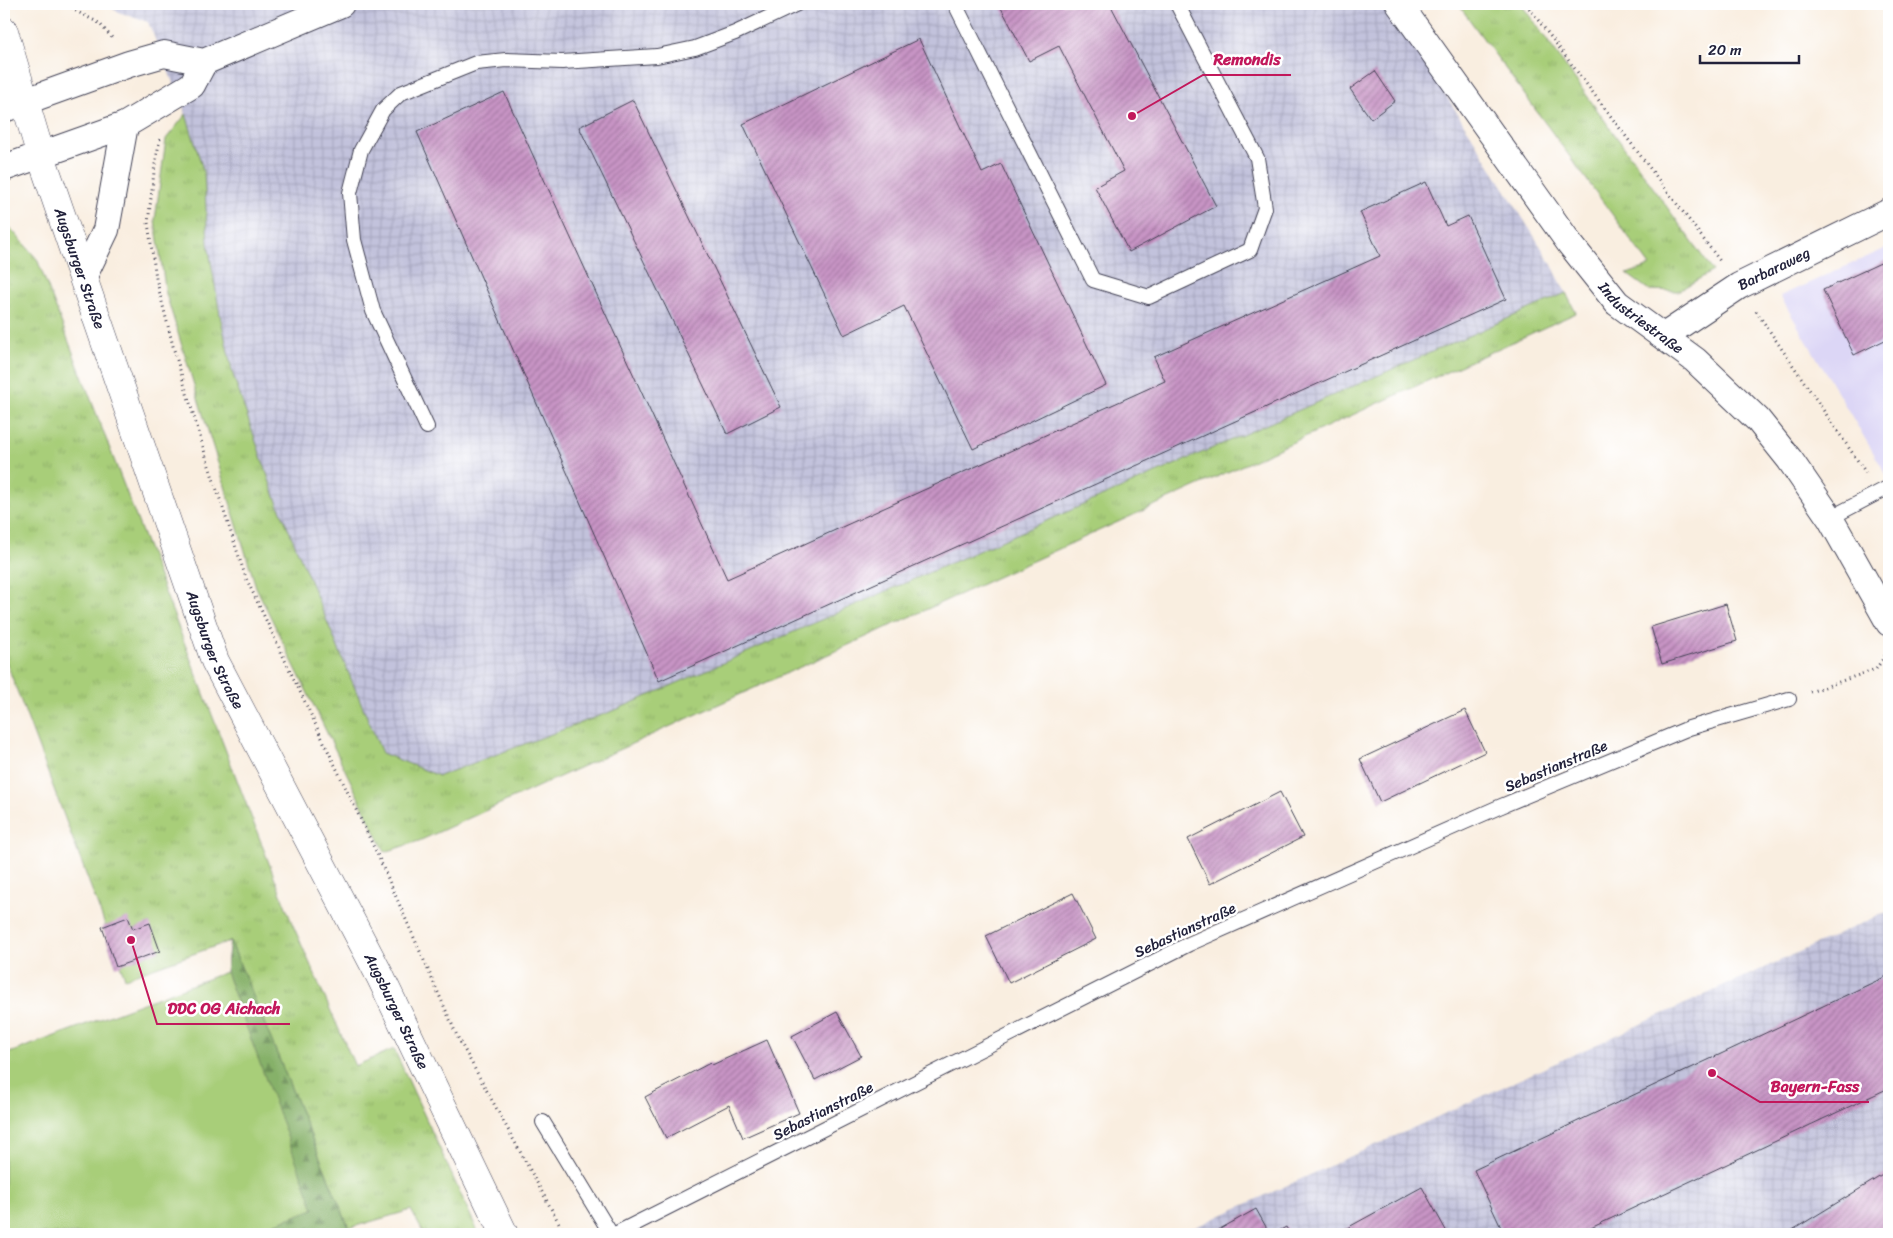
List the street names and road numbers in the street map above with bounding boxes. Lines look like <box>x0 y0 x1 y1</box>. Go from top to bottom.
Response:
street label: Augsburger Straße <box>46 203 113 333</box>
street label: Barbaraweg <box>1733 240 1815 298</box>
street label: Industriestraße <box>1591 275 1690 361</box>
street label: Augsburger Straße <box>178 586 251 714</box>
street label: Sebastianstraße <box>1500 733 1612 799</box>
street label: Sebastianstraße <box>1130 895 1240 965</box>
street label: Augsburger Straße <box>357 947 436 1074</box>
street label: Sebastianstraße <box>768 1074 878 1148</box>

